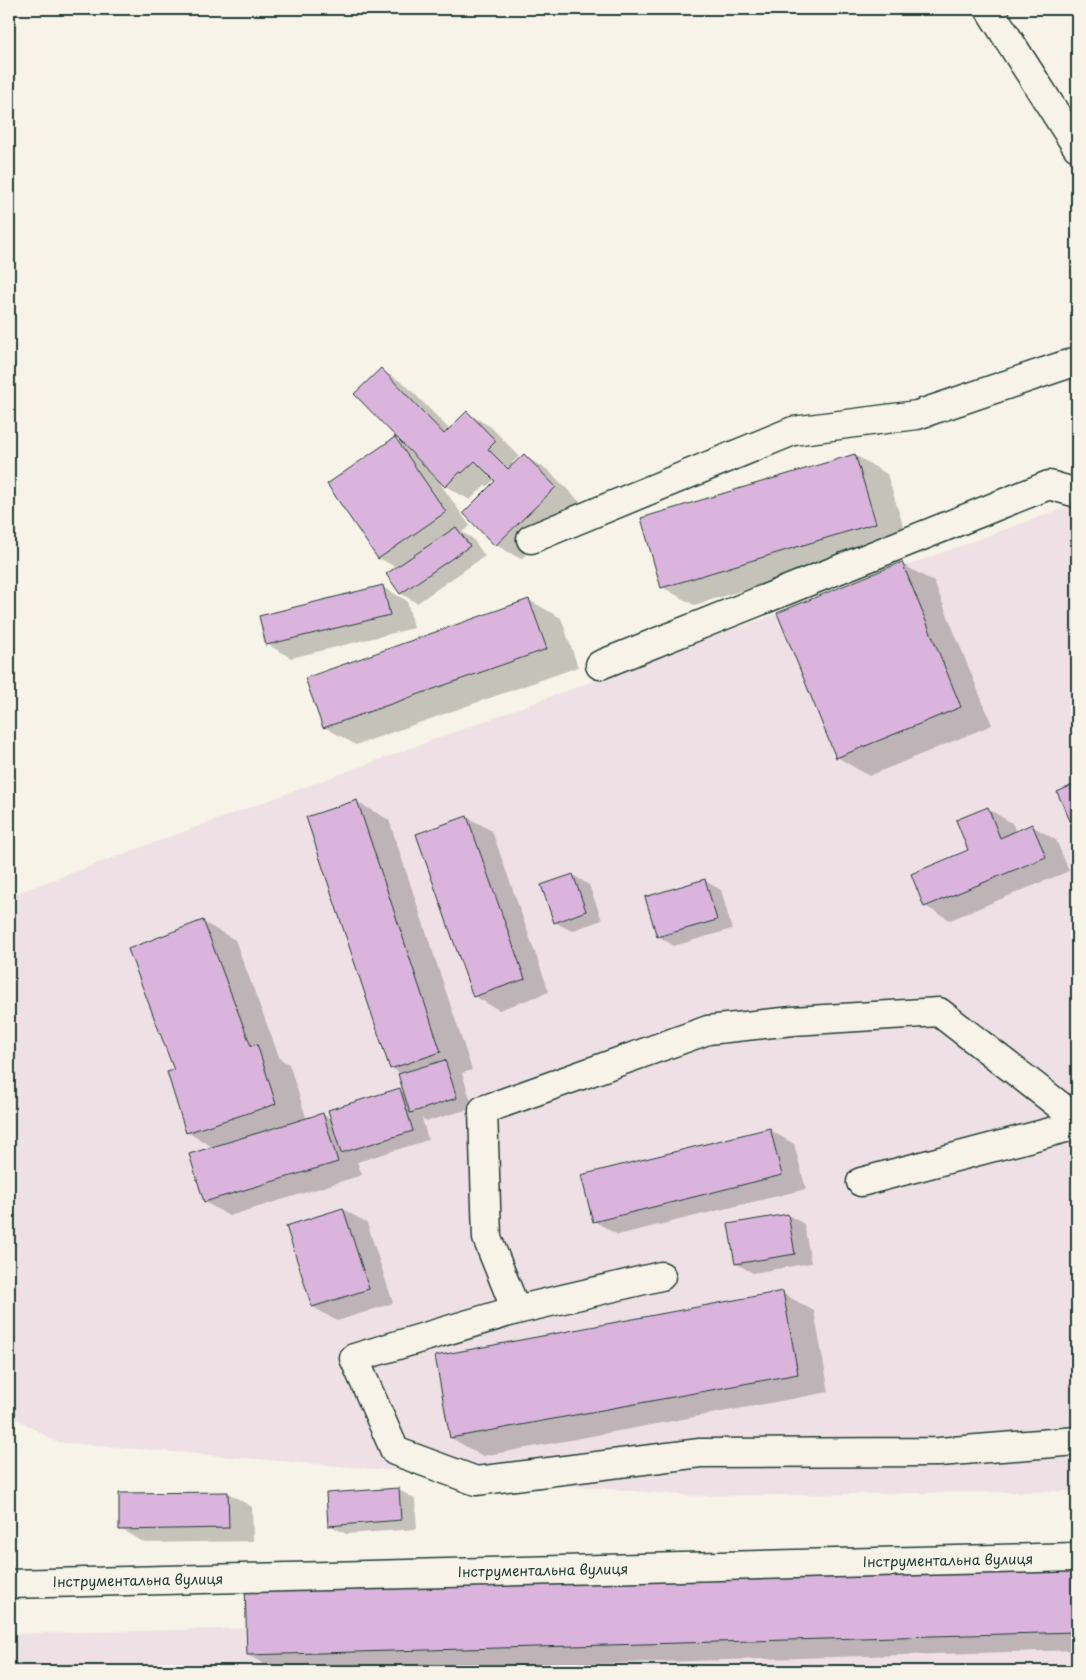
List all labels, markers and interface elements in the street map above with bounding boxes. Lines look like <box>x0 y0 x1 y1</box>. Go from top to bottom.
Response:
street label: Інструментальна вулиця <box>863 1548 1033 1572</box>
street label: Інструментальна вулиця <box>458 1558 628 1582</box>
street label: Інструментальна вулиця <box>53 1568 223 1592</box>

